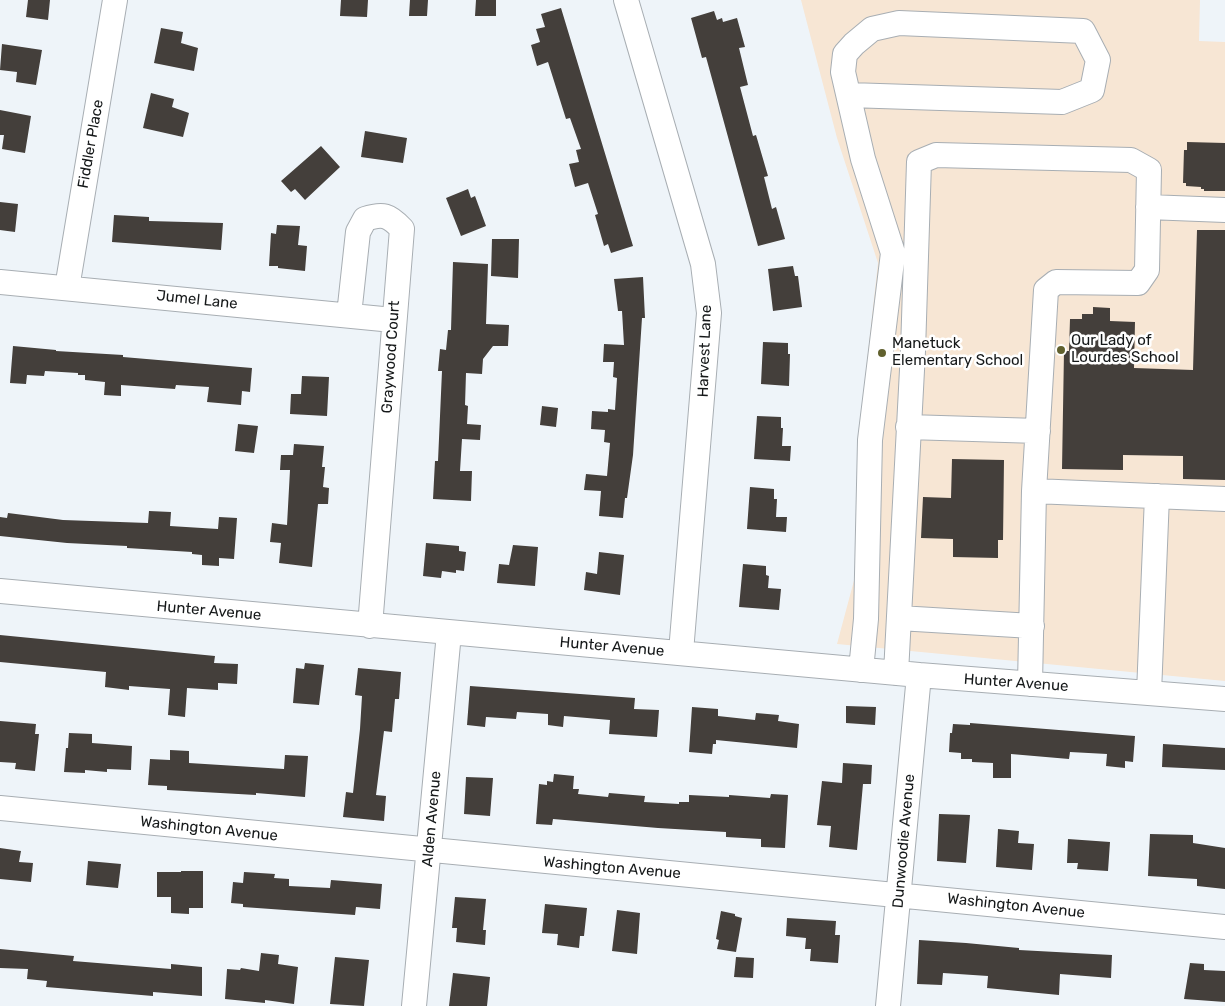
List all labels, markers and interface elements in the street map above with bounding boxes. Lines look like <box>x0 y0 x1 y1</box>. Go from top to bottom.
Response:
street label: Fiddler Place <box>74 98 108 190</box>
street label: Jumel Lane <box>155 287 239 313</box>
street label: Graywood Court <box>378 300 404 414</box>
street label: Harvest Lane <box>694 304 716 398</box>
place label: Our Lady of Lourdes School <box>1071 332 1179 367</box>
place label: Manetuck Elementary School <box>892 335 1023 370</box>
marker: Our Lady of Lourdes School <box>1055 344 1067 356</box>
marker: Manetuck Elementary School <box>876 347 888 359</box>
street label: Hunter Avenue <box>156 597 262 625</box>
street label: Hunter Avenue <box>559 633 665 661</box>
street label: Hunter Avenue <box>963 670 1069 696</box>
street label: Alden Avenue <box>419 770 445 868</box>
street label: Dunwoodie Avenue <box>889 773 919 909</box>
street label: Washington Avenue <box>139 813 279 845</box>
street label: Washington Avenue <box>542 853 682 883</box>
street label: Washington Avenue <box>946 890 1086 922</box>

